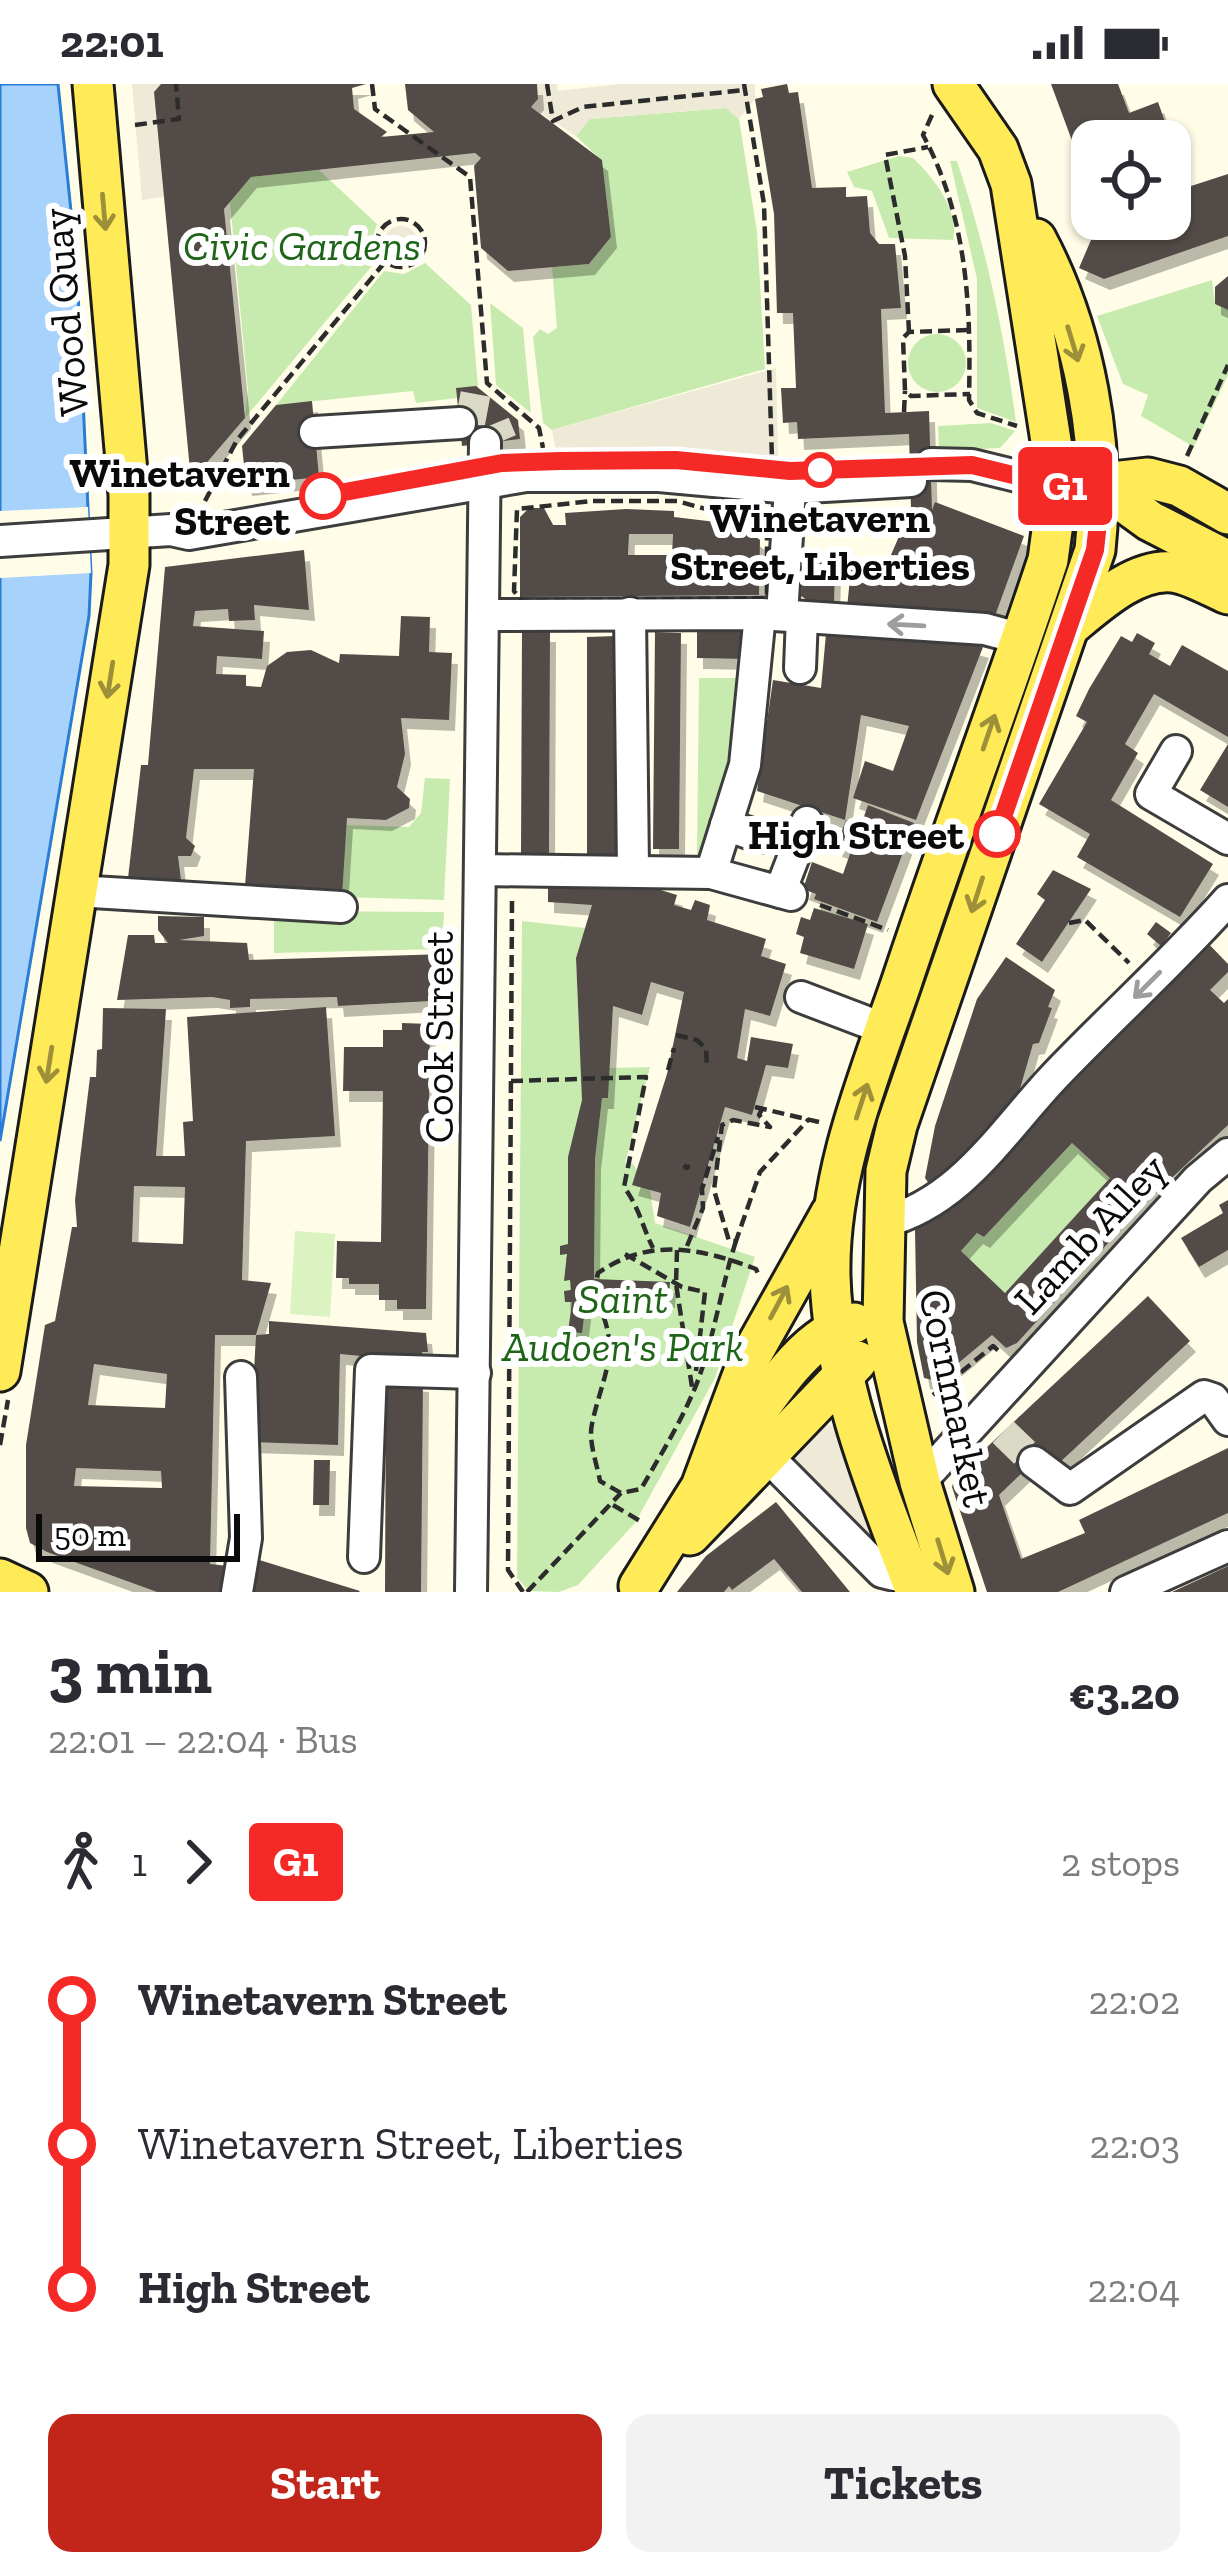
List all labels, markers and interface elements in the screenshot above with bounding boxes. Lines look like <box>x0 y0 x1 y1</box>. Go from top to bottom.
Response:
text: 22:01 <box>60 15 164 69</box>
map controls <box>1071 120 1191 240</box>
button: locate <box>1071 120 1191 240</box>
one-way arrow <box>93 192 116 231</box>
street label: Wood Quay <box>30 205 99 418</box>
park label: Civic Gardens <box>183 220 421 271</box>
one-way arrow <box>1063 324 1085 362</box>
place label: Winetavern Street <box>69 447 291 546</box>
line badge: G1 <box>1011 447 1119 525</box>
marker: Winetavern Street, Liberties <box>804 454 836 486</box>
text: G1 <box>1042 460 1088 511</box>
marker: Winetavern Street <box>301 474 345 518</box>
place label: Winetavern Street, Liberties <box>670 492 970 591</box>
one-way arrow <box>887 613 926 636</box>
one-way arrow <box>98 660 121 699</box>
one-way arrow <box>980 714 1001 751</box>
place label: High Street <box>748 809 965 860</box>
marker: High Street <box>975 812 1019 856</box>
one-way arrow <box>964 875 986 913</box>
street label: Cook Street <box>413 930 464 1143</box>
one-way arrow <box>1133 970 1162 998</box>
one-way arrow <box>37 1045 60 1084</box>
one-way arrow <box>852 1083 874 1121</box>
street label: Lamb Alley <box>1003 1143 1177 1325</box>
park label: Saint Audoen's Park <box>501 1273 744 1372</box>
street label: Cornmarket <box>908 1285 1004 1512</box>
one-way arrow <box>768 1286 791 1321</box>
scale bar <box>36 1508 240 1561</box>
text: 50 m <box>54 1515 126 1554</box>
one-way arrow <box>933 1537 955 1575</box>
text: 3 min <box>48 1631 212 1710</box>
text: €3.20 <box>1069 1667 1180 1721</box>
text: 22:01 – 22:04 · Bus <box>48 1716 358 1763</box>
icon: walk <box>48 1829 114 1895</box>
icon: forward <box>165 1829 231 1895</box>
text: G1 <box>273 1836 319 1887</box>
text: 1 <box>132 1839 147 1886</box>
text: 2 stops <box>1061 1839 1180 1886</box>
text: Winetavern Street <box>138 1973 507 2027</box>
text: 22:02 <box>1089 1977 1180 2024</box>
text: Winetavern Street, Liberties <box>138 2117 684 2171</box>
text: 22:03 <box>1090 2121 1180 2168</box>
text: High Street <box>138 2261 370 2315</box>
text: 22:04 <box>1088 2265 1180 2312</box>
button: Start <box>48 2414 602 2552</box>
button: Tickets <box>626 2414 1180 2552</box>

